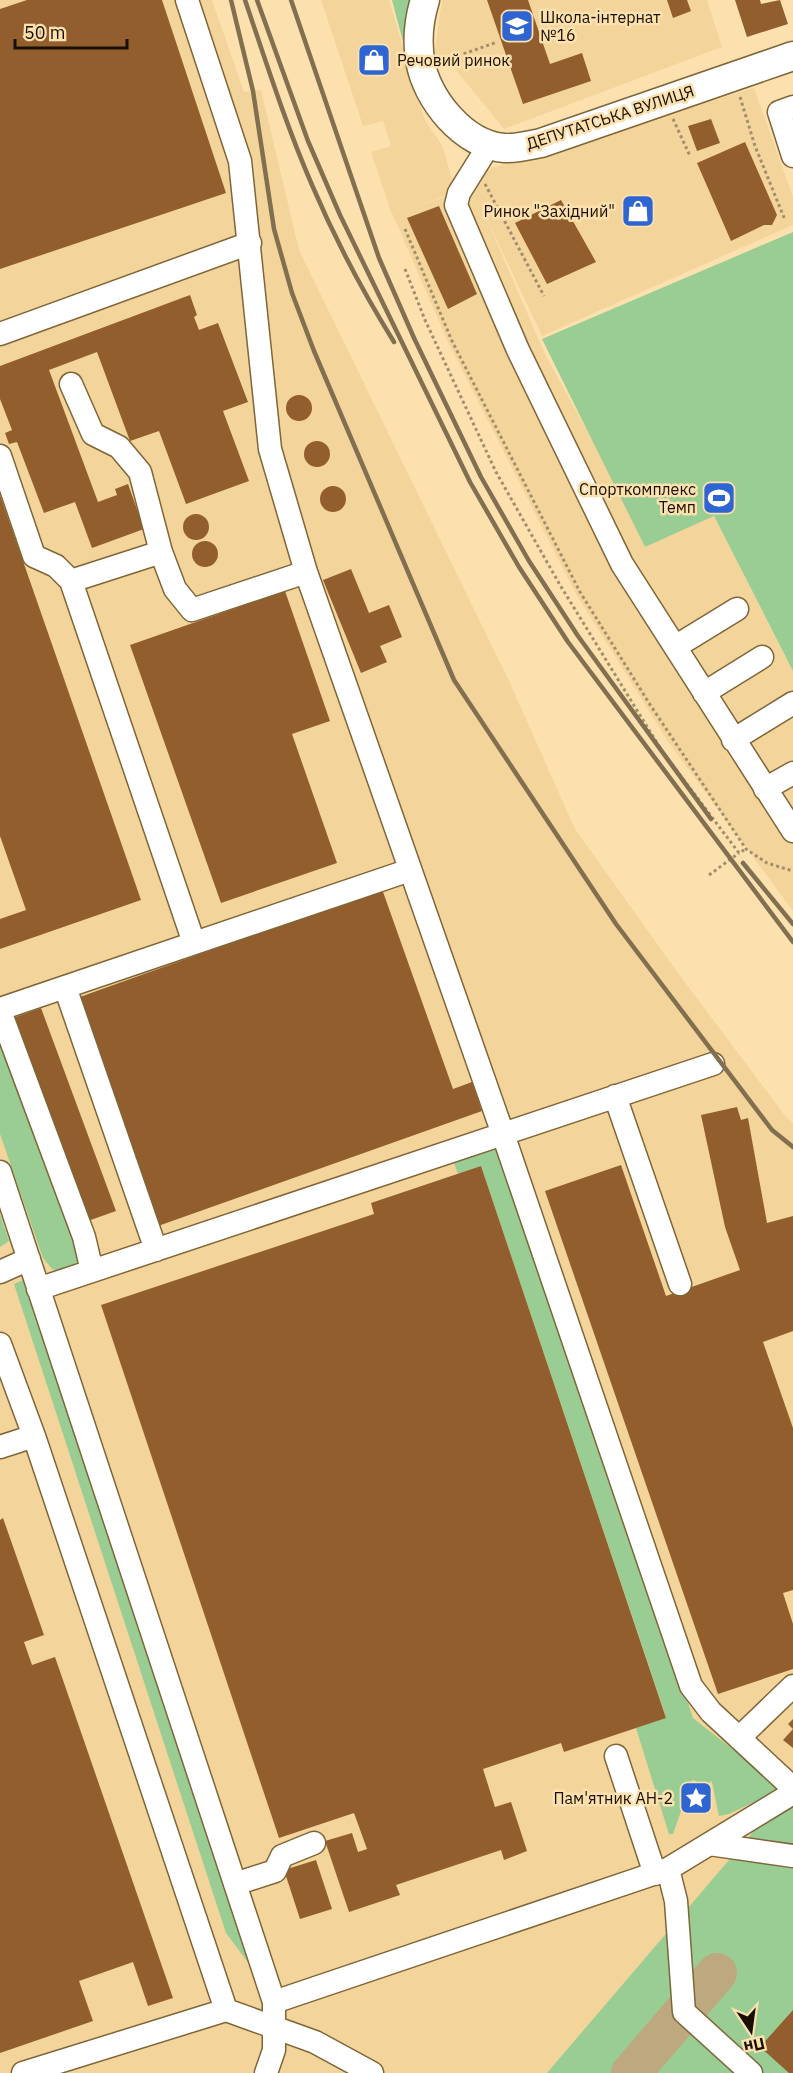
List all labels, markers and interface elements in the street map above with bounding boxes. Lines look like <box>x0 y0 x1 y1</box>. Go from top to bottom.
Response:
place label: Школа-інтернат №16 <box>540 7 661 45</box>
school or university icon: Школа-інтернат №16 <box>499 8 535 44</box>
scale bar <box>15 12 128 50</box>
text: 50 m <box>24 21 66 44</box>
shop icon: Речовий ринок <box>356 42 392 78</box>
place label: Речовий ринок <box>397 50 510 70</box>
street label: ДЕПУТАТСЬКА ВУЛИЦЯ <box>523 80 697 154</box>
shop icon: Ринок "Західний" <box>620 193 656 229</box>
place label: Ринок "Західний" <box>484 201 615 221</box>
place label: Спорткомплекс Темп <box>579 479 696 517</box>
sports icon: Спорткомплекс Темп <box>701 480 737 516</box>
place icon: Пам'ятник АН-2 <box>678 1780 714 1816</box>
place label: Пам'ятник АН-2 <box>553 1788 673 1808</box>
north arrow <box>721 2001 781 2061</box>
text: Пн <box>742 2033 767 2058</box>

